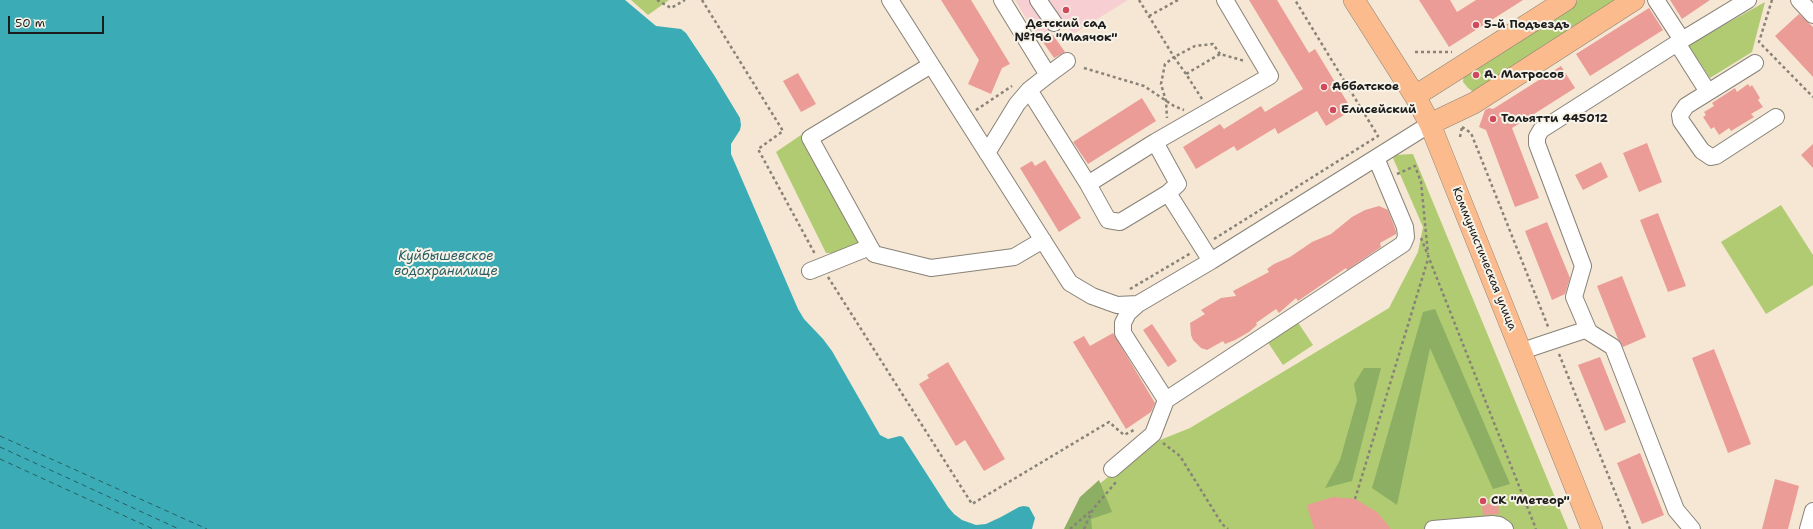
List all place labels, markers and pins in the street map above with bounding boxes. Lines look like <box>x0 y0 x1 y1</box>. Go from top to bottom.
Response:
marker: Детский сад №196 "Маячок" <box>1061 5 1071 15</box>
place label: Детский сад №196 "Маячок" <box>1014 17 1118 45</box>
place label: 5-й Подъездъ <box>1484 18 1569 32</box>
marker: 5-й Подъездъ <box>1471 20 1481 30</box>
place label: А. Матросов <box>1484 68 1564 82</box>
marker: А. Матросов <box>1471 70 1481 80</box>
place label: Аббатское <box>1332 80 1399 94</box>
marker: Аббатское <box>1319 82 1329 92</box>
place label: Елисейский <box>1341 103 1416 117</box>
marker: Елисейский <box>1328 105 1338 115</box>
place label: Тольятти 445012 <box>1501 112 1608 126</box>
marker: Тольятти 445012 <box>1488 114 1498 124</box>
place label: СК "Метеор" <box>1491 494 1570 508</box>
marker: СК "Метеор" <box>1478 496 1488 506</box>

